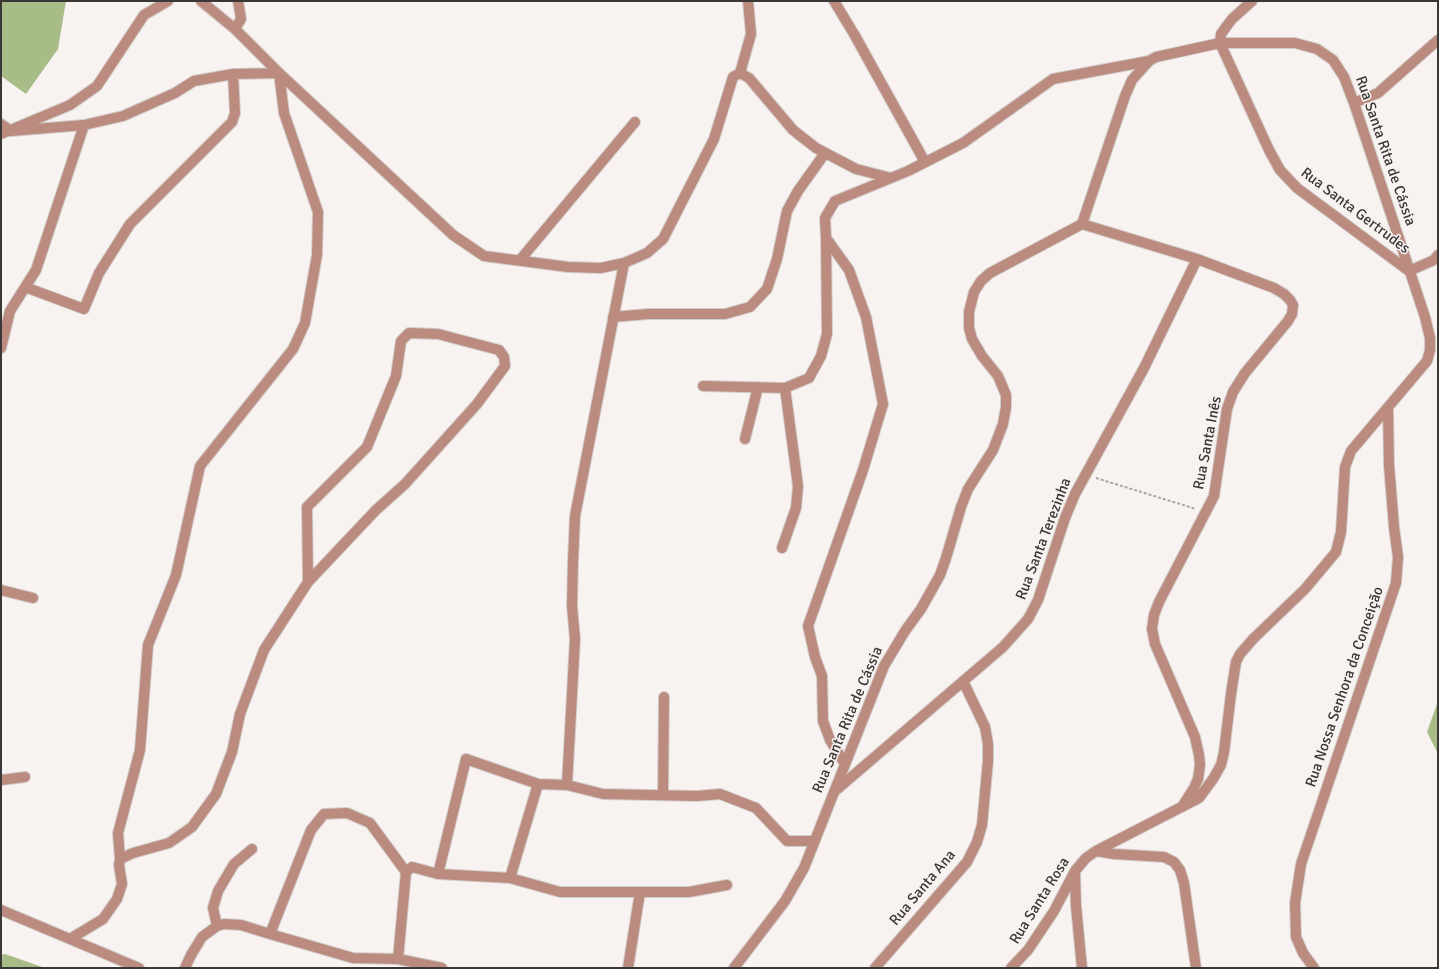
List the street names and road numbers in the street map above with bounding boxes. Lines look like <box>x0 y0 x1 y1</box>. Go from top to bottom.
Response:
street label: Rua Santa Rita de Cássia <box>1351 74 1419 228</box>
street label: Rua Santa Gertrudes <box>1297 164 1413 258</box>
street label: Rua Santa Inês <box>1190 395 1226 491</box>
street label: Rua Santa Terezinha <box>1012 475 1076 603</box>
street label: Rua Nossa Senhora da Conceição <box>1302 584 1388 790</box>
street label: Rua Santa Rita de Cássia <box>809 644 887 796</box>
street label: Rua Santa Ana <box>886 847 960 929</box>
street label: Rua Santa Rosa <box>1006 854 1074 948</box>

